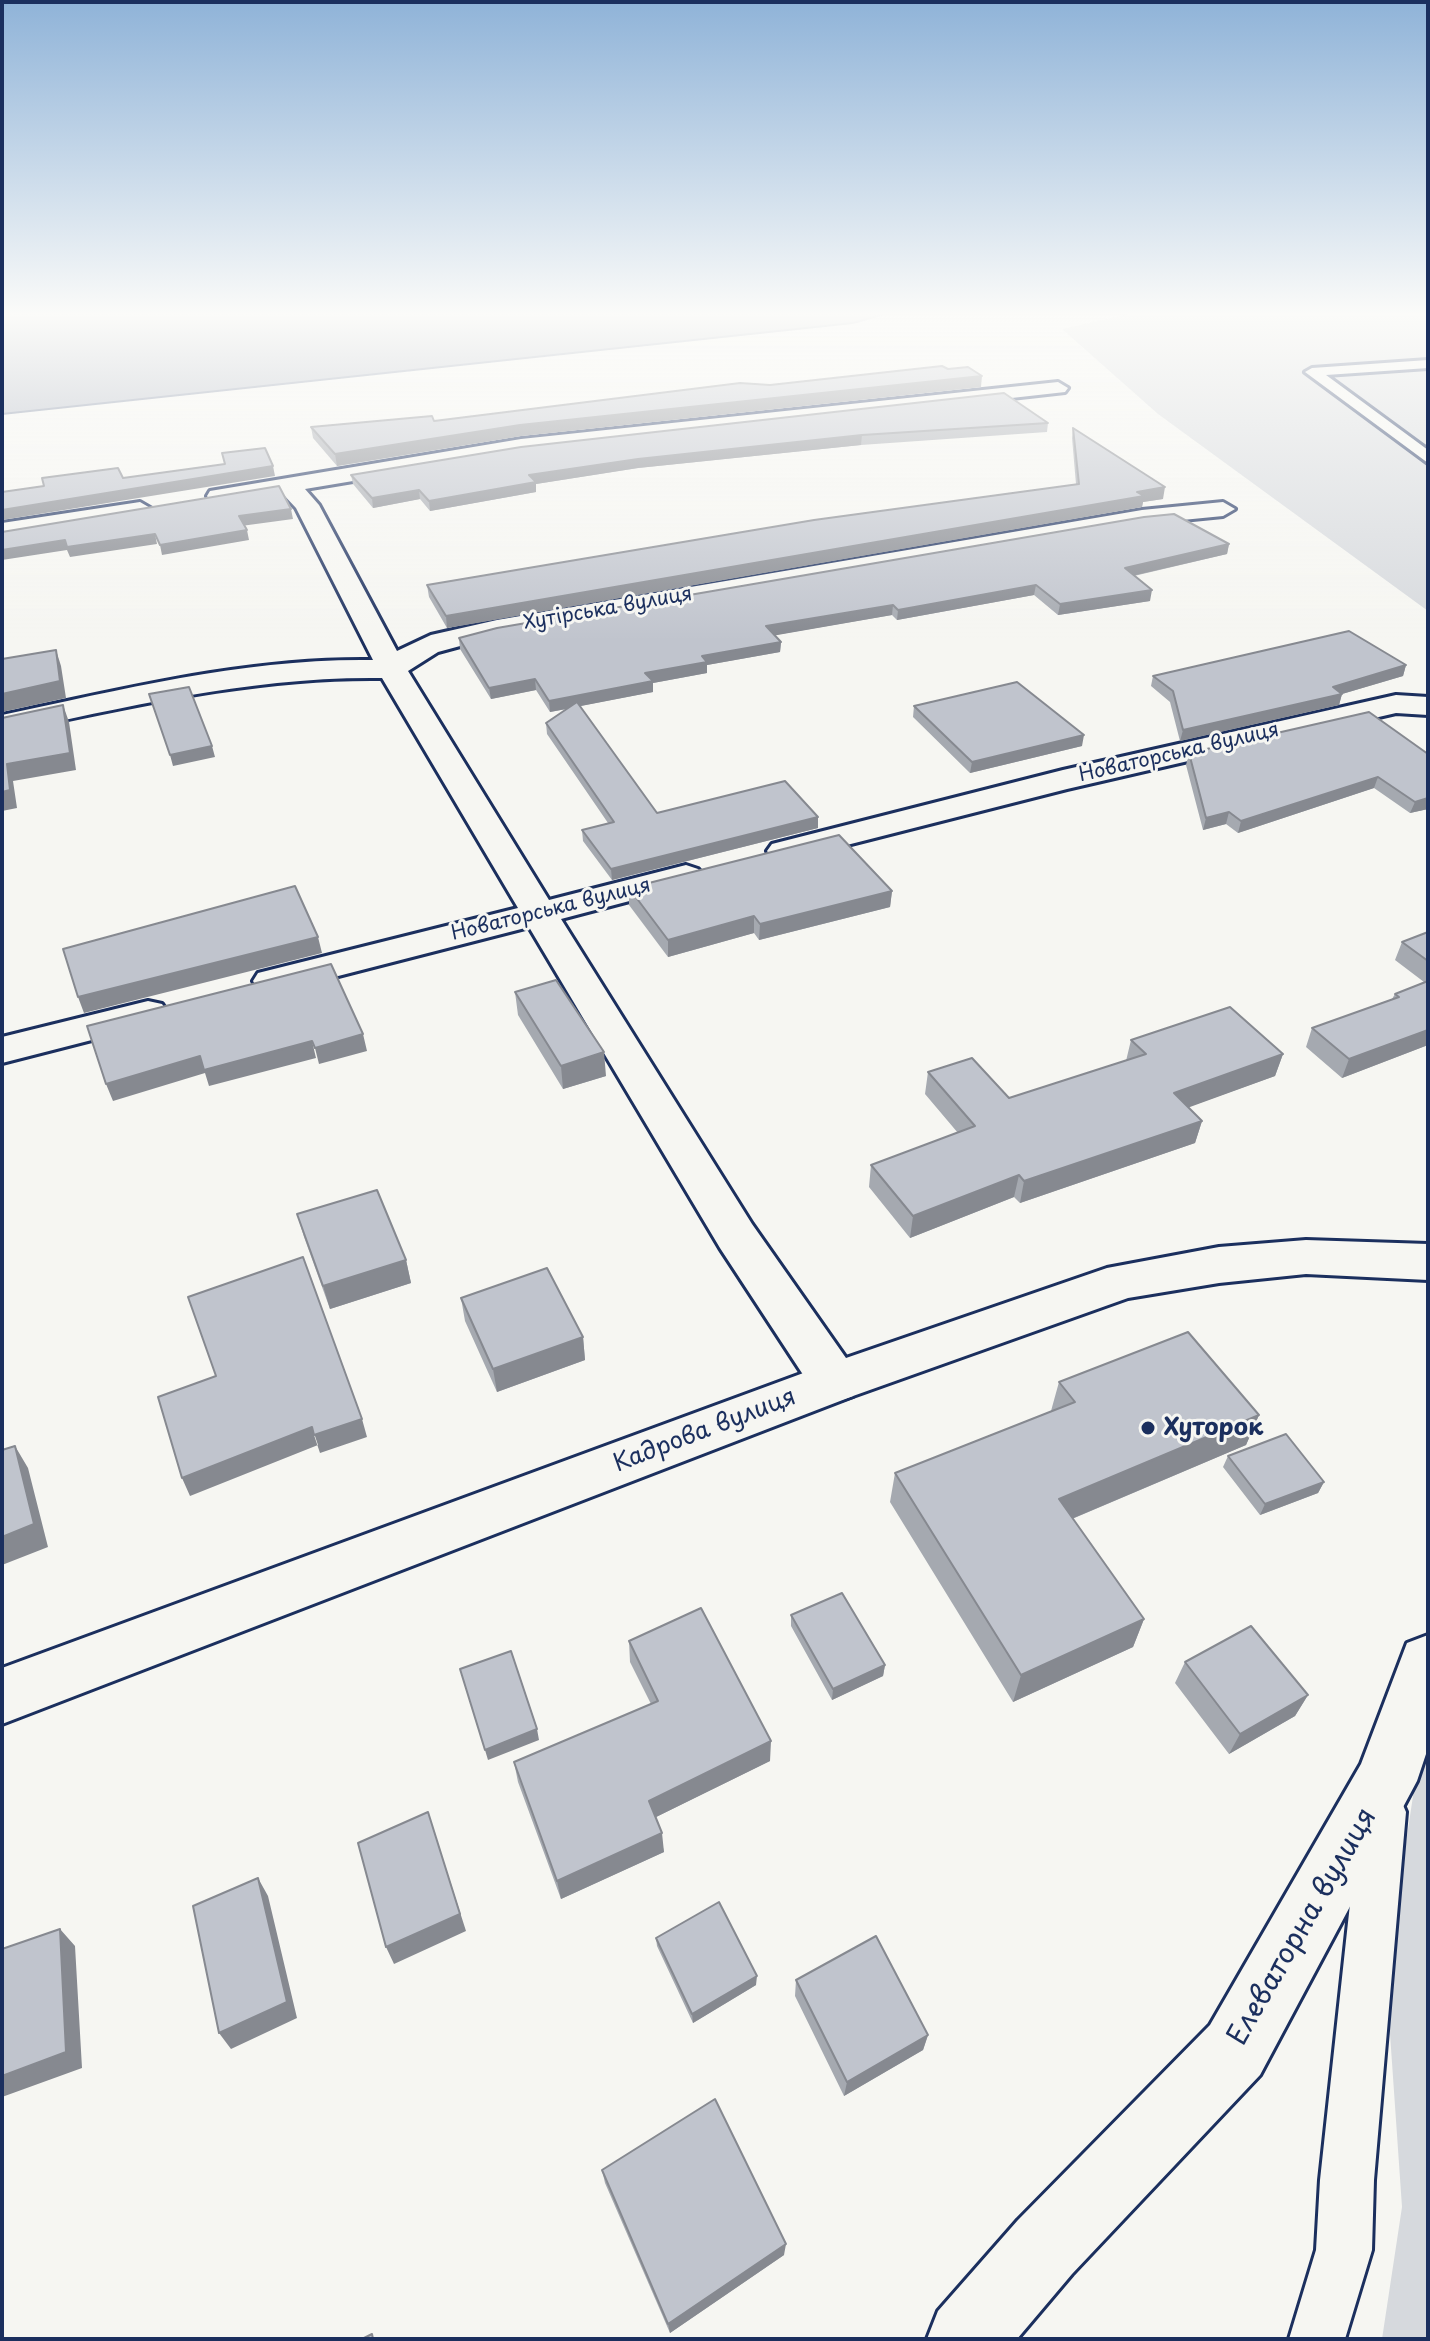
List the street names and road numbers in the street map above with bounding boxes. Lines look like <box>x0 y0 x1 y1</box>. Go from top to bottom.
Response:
street label: Хутірська вулиця <box>522 582 694 636</box>
street label: Новаторська вулиця <box>1077 718 1281 788</box>
street label: Новаторська вулиця <box>449 874 653 946</box>
street label: Кадрова вулиця <box>610 1383 800 1479</box>
street label: Елеваторна вулиця <box>1221 1803 1385 2051</box>

